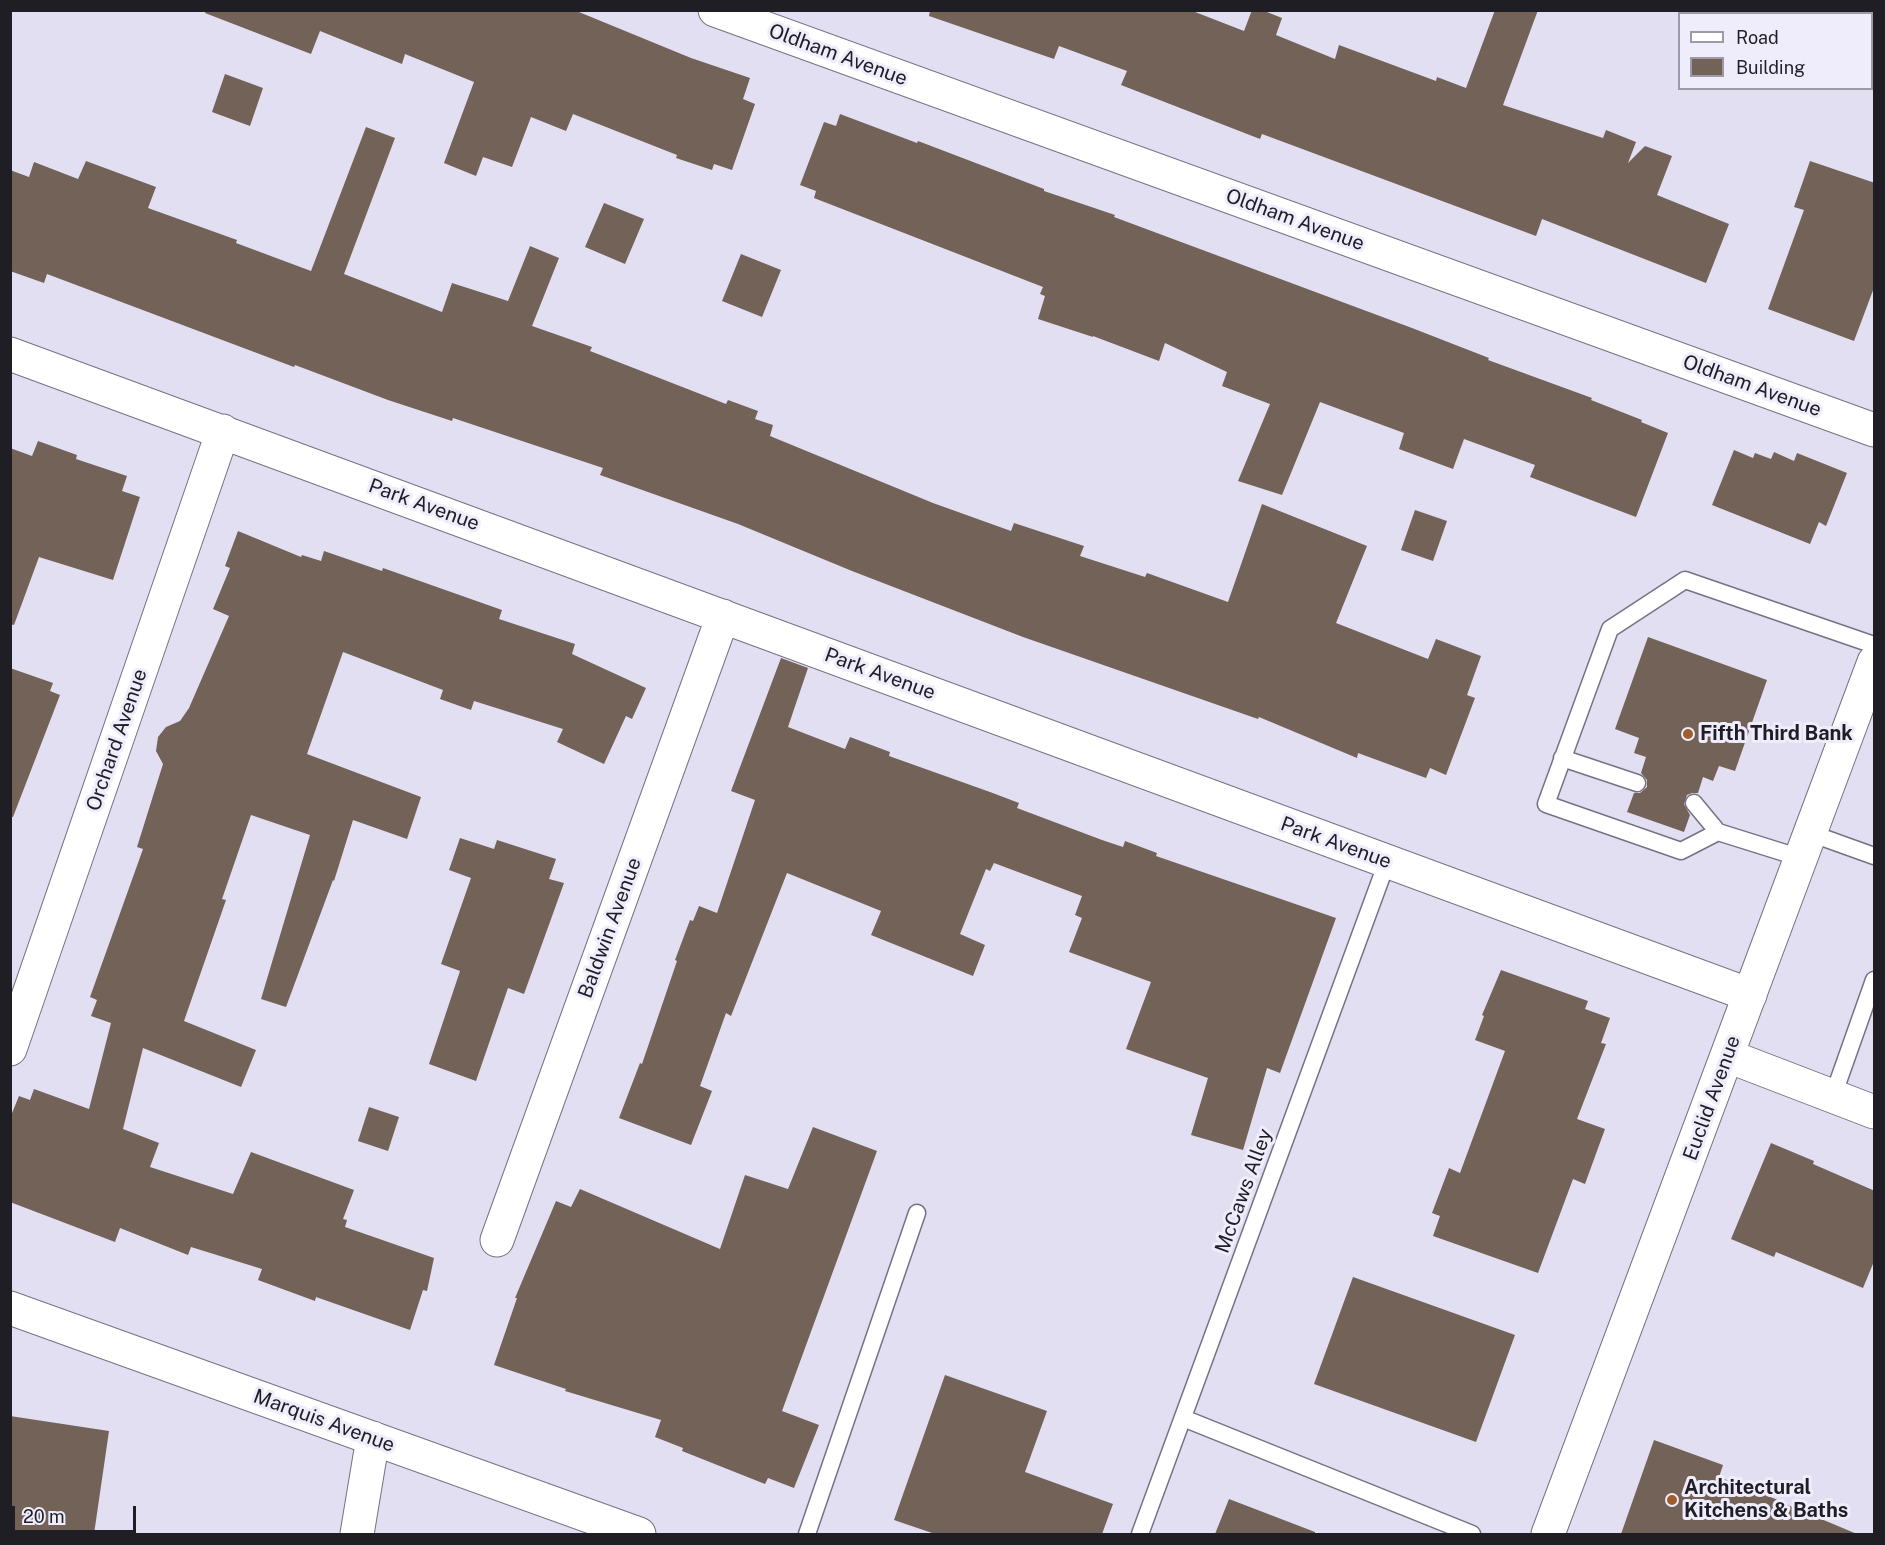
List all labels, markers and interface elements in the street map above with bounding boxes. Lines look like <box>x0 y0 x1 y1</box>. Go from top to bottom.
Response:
legend <box>1678 12 1873 90</box>
street label: Oldham Avenue <box>766 19 910 91</box>
text: Road <box>1736 27 1779 48</box>
text: Building <box>1736 57 1805 78</box>
street label: Oldham Avenue <box>1223 184 1367 256</box>
street label: Oldham Avenue <box>1680 350 1824 422</box>
street label: Park Avenue <box>365 474 483 536</box>
street label: Park Avenue <box>821 643 939 705</box>
street label: Orchard Avenue <box>81 666 153 814</box>
place label: Fifth Third Bank <box>1700 722 1853 746</box>
marker: Fifth Third Bank <box>1681 727 1695 741</box>
street label: Park Avenue <box>1277 812 1395 874</box>
street label: Baldwin Avenue <box>573 854 647 1002</box>
street label: Euclid Avenue <box>1678 1032 1746 1164</box>
street label: McCaws Alley <box>1210 1126 1278 1256</box>
street label: Marquis Avenue <box>250 1384 398 1458</box>
place label: Architectural Kitchens & Baths <box>1684 1476 1848 1523</box>
marker: Architectural Kitchens & Baths <box>1665 1493 1679 1507</box>
scale bar <box>15 1494 140 1532</box>
text: 20 m <box>23 1506 65 1527</box>

